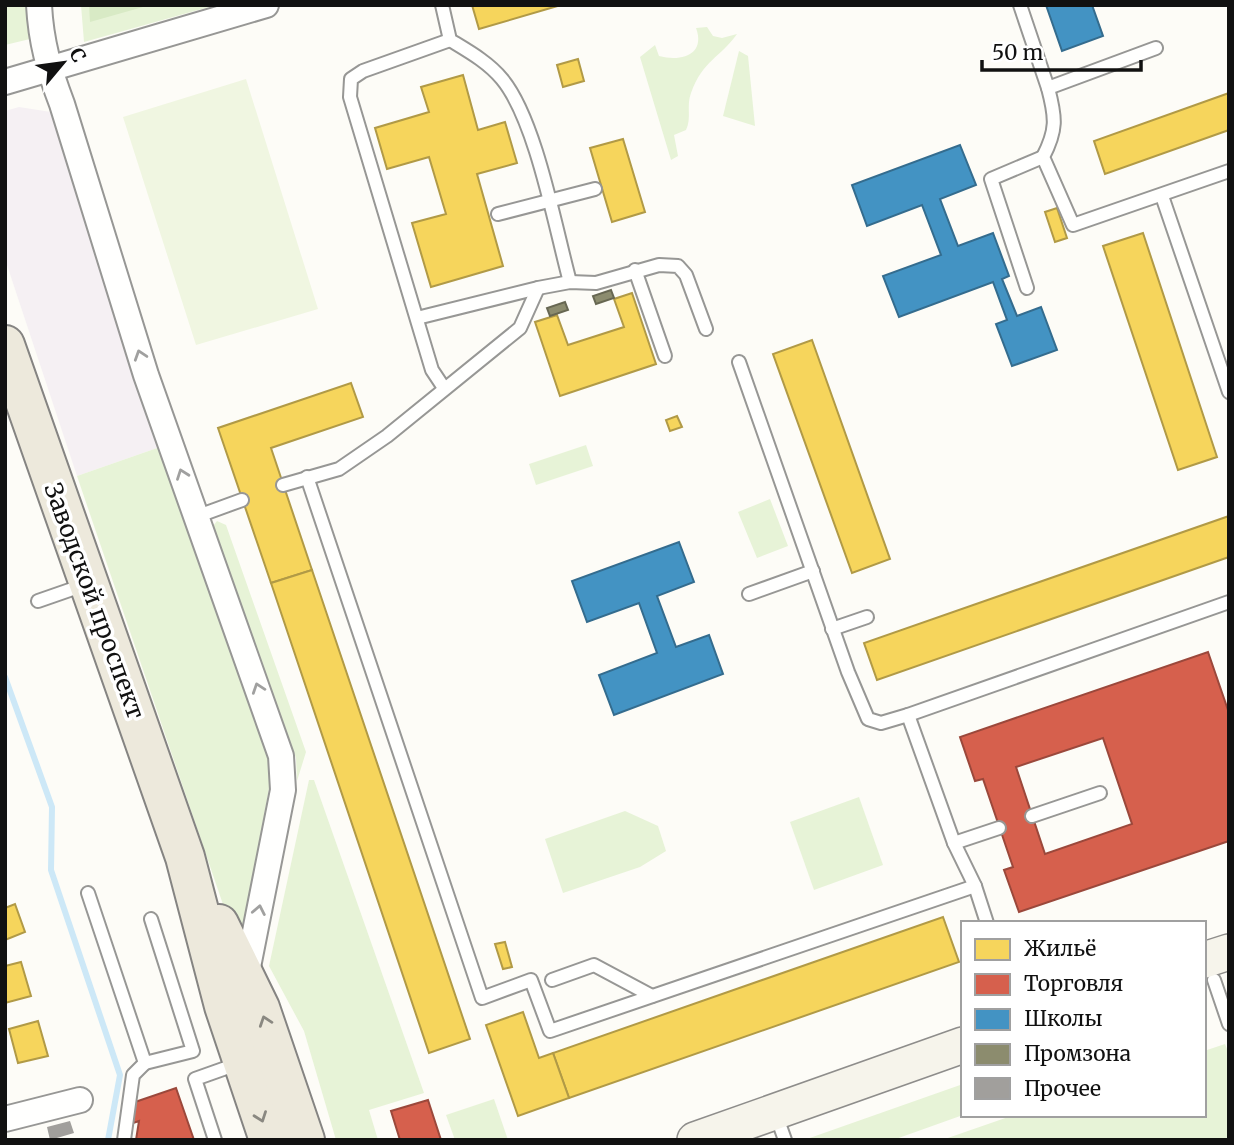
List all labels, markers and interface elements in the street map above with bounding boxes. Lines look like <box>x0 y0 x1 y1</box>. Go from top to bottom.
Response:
north arrow <box>28 28 98 98</box>
scale bar <box>982 28 1141 72</box>
text: 50 m <box>992 39 1043 66</box>
text: С <box>64 43 91 66</box>
one-way arrow <box>134 350 148 362</box>
one-way arrow <box>176 469 190 481</box>
street label: Заводской проспект <box>37 479 152 723</box>
one-way arrow <box>252 683 266 695</box>
one-way arrow <box>251 904 266 916</box>
legend <box>961 921 1206 1117</box>
text: Жильё <box>1024 935 1096 962</box>
text: Торговля <box>1024 970 1123 997</box>
text: Школы <box>1024 1005 1102 1032</box>
one-way arrow <box>259 1015 273 1028</box>
text: Промзона <box>1024 1040 1131 1067</box>
text: Прочее <box>1024 1075 1101 1102</box>
one-way arrow <box>252 1110 266 1122</box>

